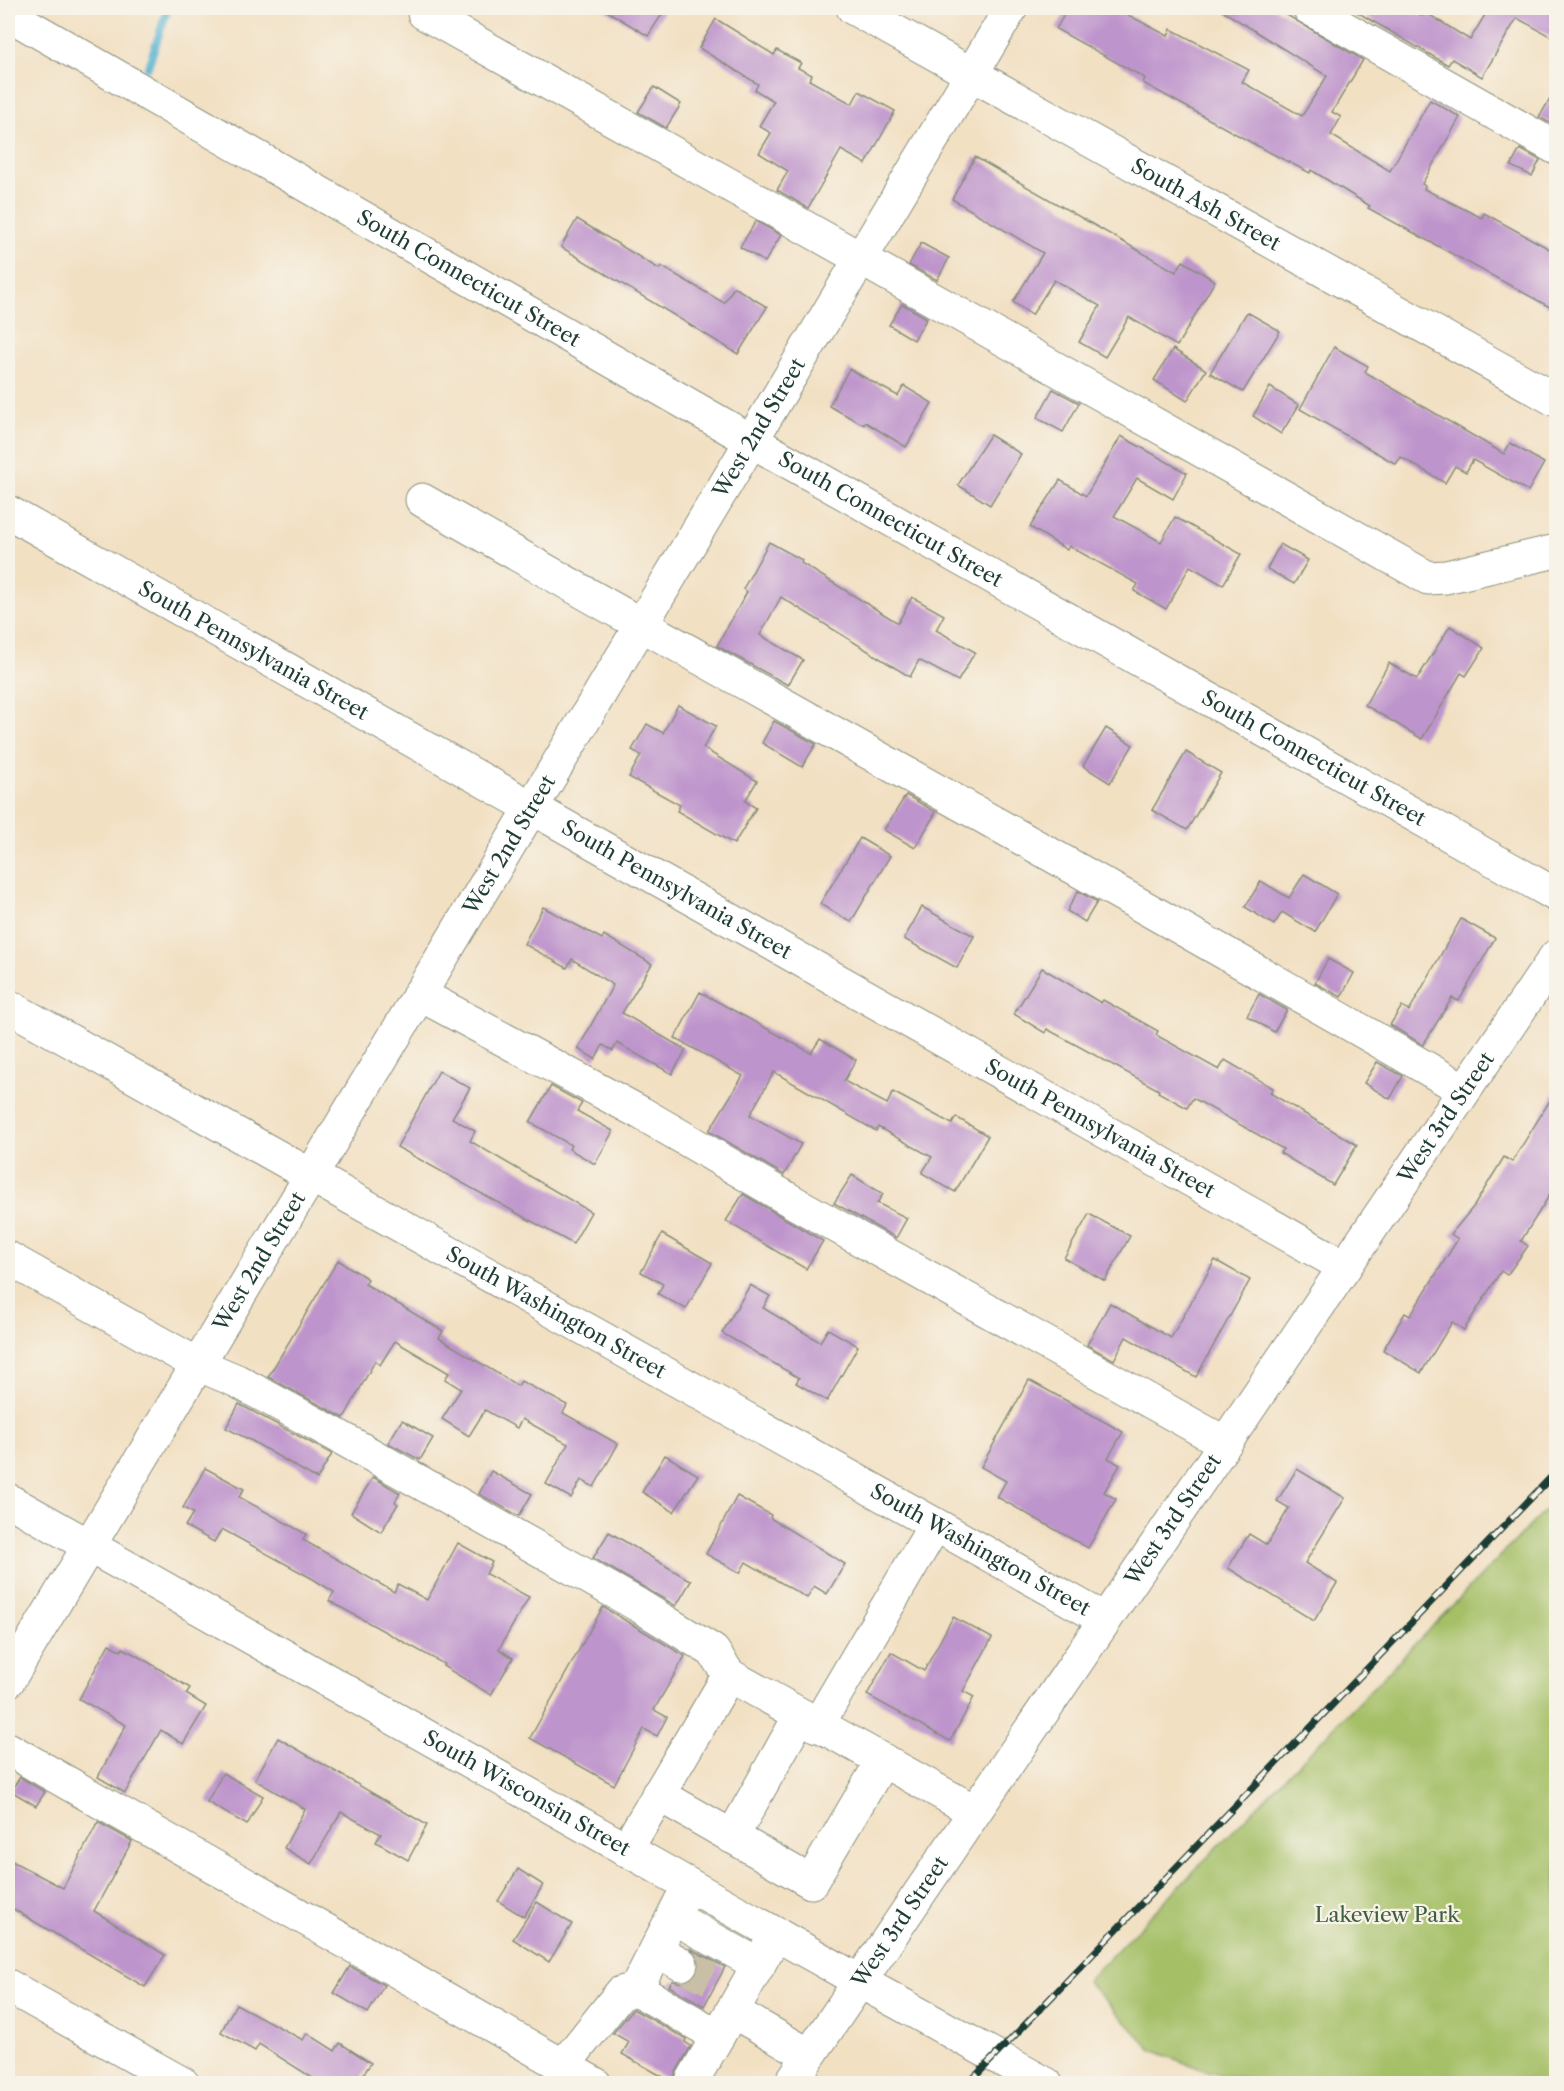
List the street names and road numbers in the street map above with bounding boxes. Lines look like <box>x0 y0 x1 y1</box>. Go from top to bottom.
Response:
street label: South Ash Street <box>1127 153 1286 256</box>
street label: South Connecticut Street <box>353 204 585 352</box>
street label: West 2nd Street <box>707 353 811 503</box>
street label: South Connecticut Street <box>774 446 1008 592</box>
street label: South Pennsylvania Street <box>134 575 374 725</box>
street label: South Connecticut Street <box>1198 685 1431 831</box>
street label: West 2nd Street <box>457 770 561 920</box>
street label: South Pennsylvania Street <box>558 814 797 964</box>
street label: West 3rd Street <box>1392 1047 1499 1189</box>
street label: South Pennsylvania Street <box>981 1053 1220 1203</box>
street label: West 2nd Street <box>207 1187 311 1337</box>
street label: South Washington Street <box>442 1241 671 1384</box>
street label: West 3rd Street <box>1119 1449 1226 1591</box>
street label: South Washington Street <box>866 1478 1095 1621</box>
street label: South Wisconsin Street <box>419 1725 635 1861</box>
street label: West 3rd Street <box>846 1851 953 1993</box>

